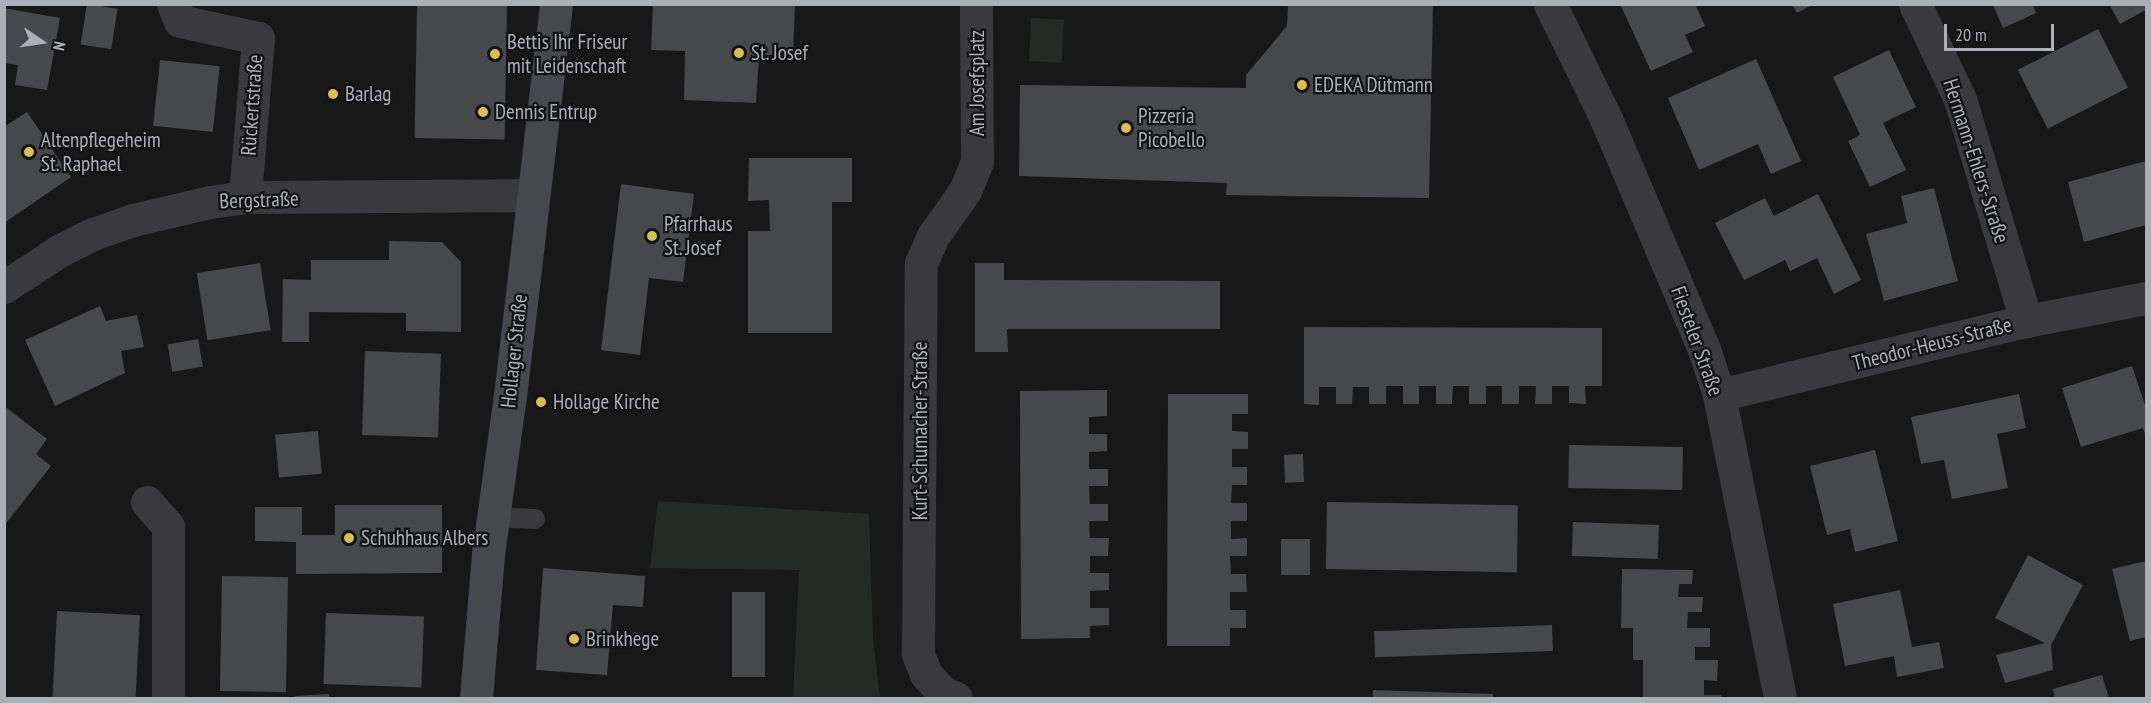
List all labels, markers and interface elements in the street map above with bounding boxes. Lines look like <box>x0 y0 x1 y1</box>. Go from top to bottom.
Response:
north arrow <box>12 12 72 72</box>
scale bar <box>1947 12 2056 50</box>
text: 20 m <box>1955 23 1987 46</box>
place label: Bettis Ihr Friseur mit Leidenschaft <box>507 29 627 79</box>
street label: Am Josefsplatz <box>964 30 990 136</box>
text: N <box>49 40 70 53</box>
place label: St. Josef <box>751 40 809 66</box>
marker: St. Josef <box>732 46 746 60</box>
marker: Bettis Ihr Friseur mit Leidenschaft <box>488 47 502 61</box>
street label: Rückertstraße <box>236 54 268 156</box>
place label: EDEKA Dütmann <box>1314 72 1434 98</box>
street label: Hermann-Ehlers-Straße <box>1938 76 2014 246</box>
marker: EDEKA Dütmann <box>1295 78 1309 92</box>
place label: Barlag <box>345 81 391 107</box>
marker: Barlag <box>326 87 340 101</box>
place label: Dennis Entrup <box>495 99 597 125</box>
place label: Pizzeria Picobello <box>1138 103 1205 153</box>
marker: Dennis Entrup <box>476 105 490 119</box>
marker: Pizzeria Picobello <box>1119 121 1133 135</box>
place label: Altenpflegeheim St. Raphael <box>41 127 161 177</box>
marker: Altenpflegeheim St. Raphael <box>22 145 36 159</box>
street label: Bergstraße <box>219 186 299 214</box>
place label: Pfarrhaus St. Josef <box>664 211 733 261</box>
marker: Pfarrhaus St. Josef <box>645 229 659 243</box>
street label: Fiesteler Straße <box>1666 283 1728 399</box>
street label: Hollager Straße <box>495 293 533 409</box>
street label: Theodor-Heuss-Straße <box>1850 312 2014 376</box>
street label: Kurt-Schumacher-Straße <box>907 342 933 520</box>
place label: Hollage Kirche <box>553 389 660 415</box>
marker: Hollage Kirche <box>534 395 548 409</box>
place label: Schuhhaus Albers <box>361 525 489 551</box>
marker: Schuhhaus Albers <box>342 531 356 545</box>
place label: Brinkhege <box>586 626 659 652</box>
marker: Brinkhege <box>567 632 581 646</box>

